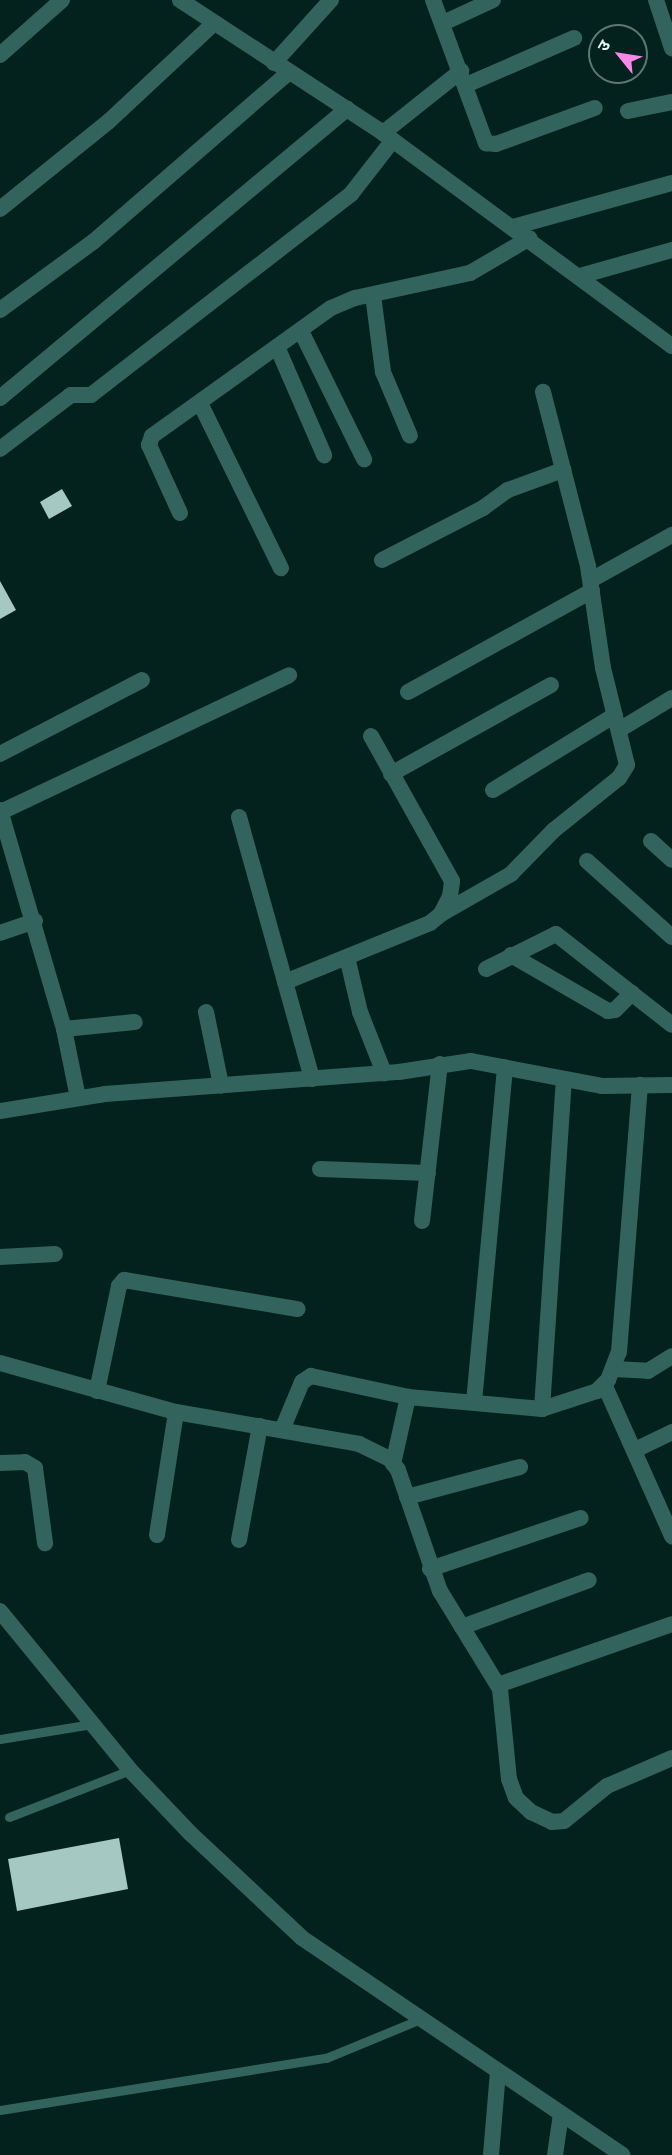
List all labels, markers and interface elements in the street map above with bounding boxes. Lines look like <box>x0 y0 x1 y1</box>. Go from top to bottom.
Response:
north arrow <box>588 24 648 84</box>
text: उ <box>595 38 613 54</box>

